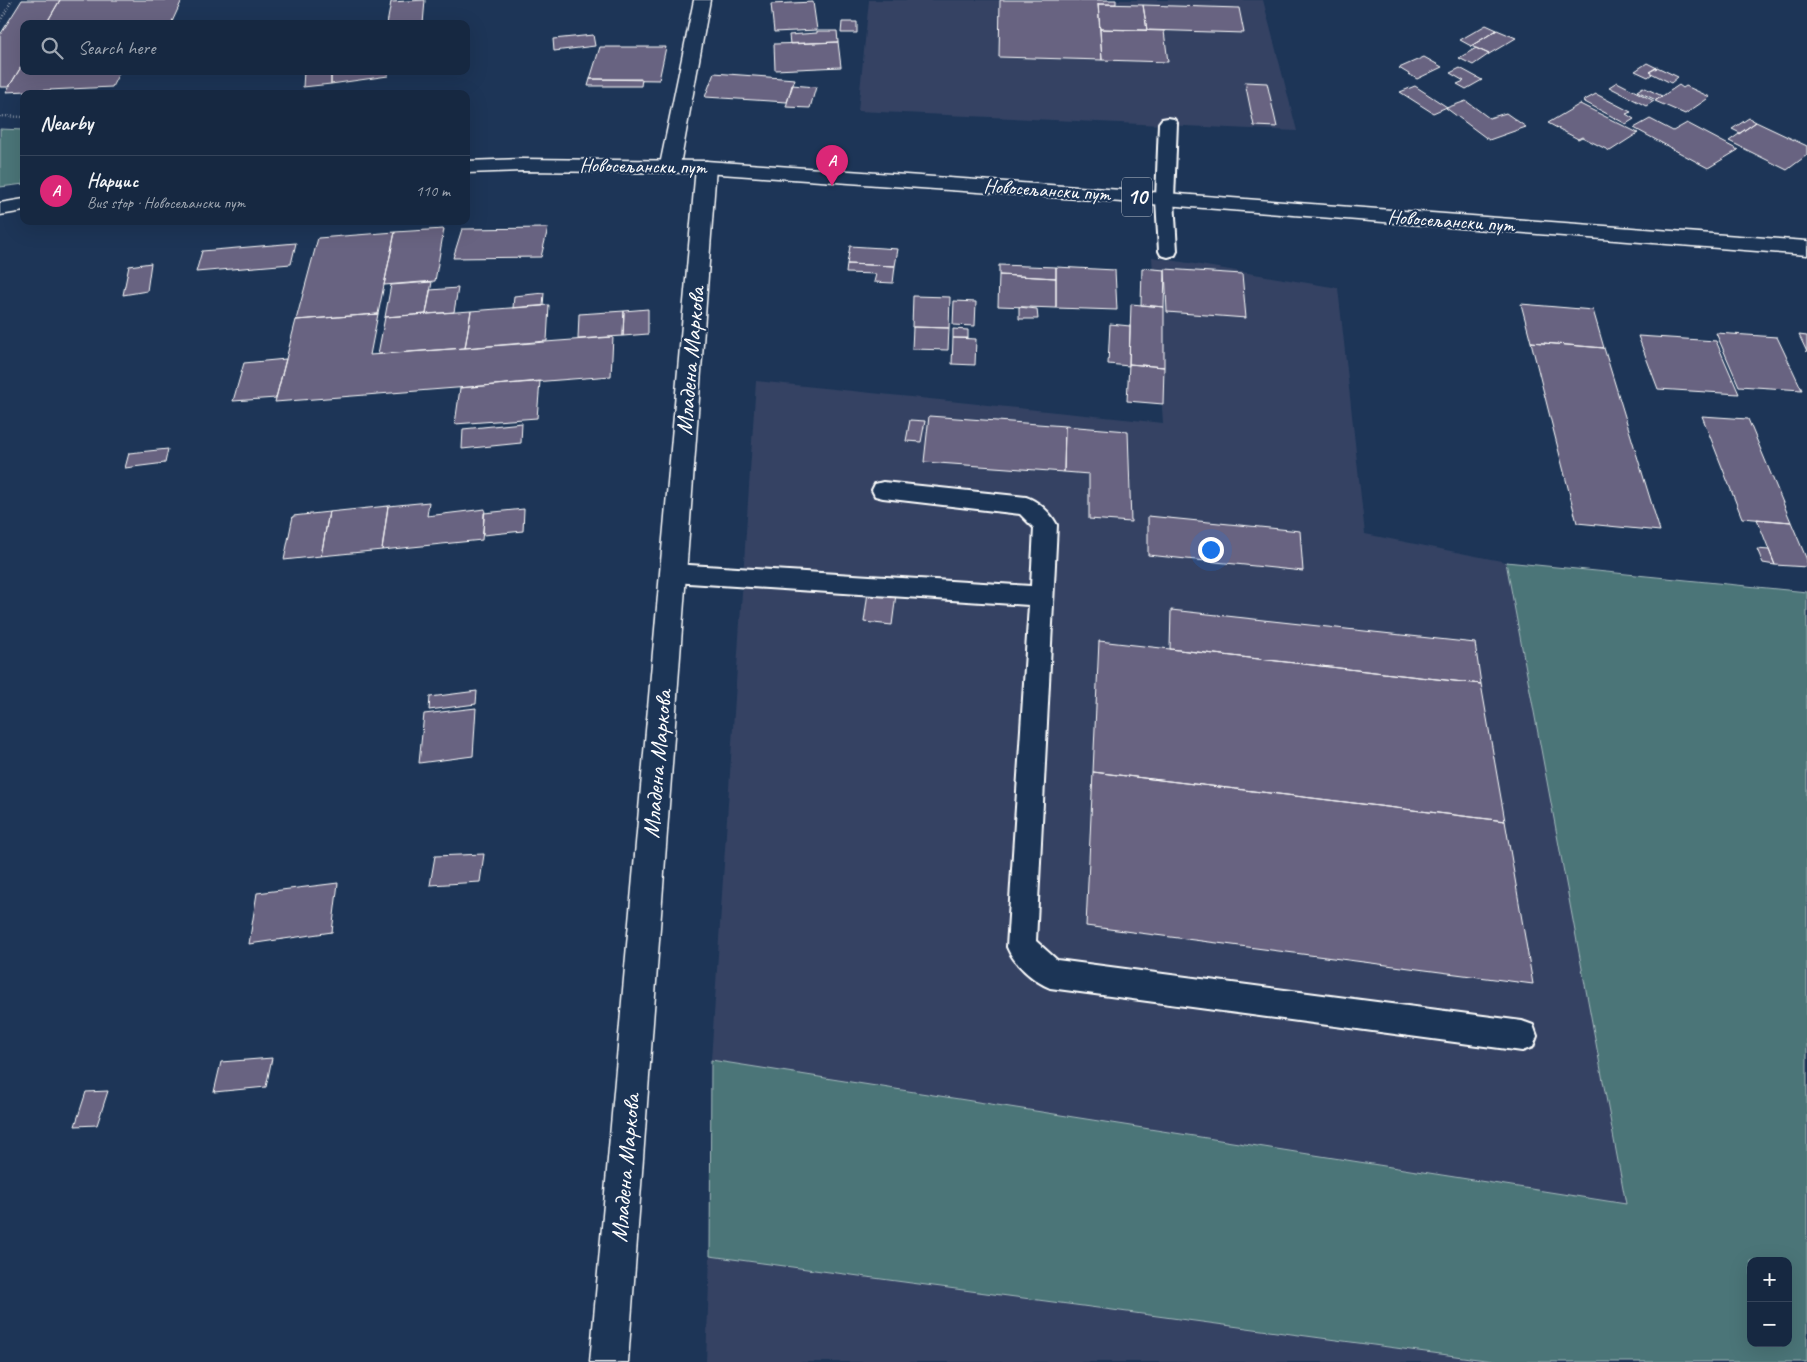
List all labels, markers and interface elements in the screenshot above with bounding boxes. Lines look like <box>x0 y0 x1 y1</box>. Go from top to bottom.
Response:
search box <box>20 20 470 75</box>
icon: search <box>38 34 66 62</box>
text: Search here <box>78 36 155 60</box>
text: Nearby <box>40 110 93 136</box>
pin: A <box>816 145 848 186</box>
street label: Новосељански пут <box>579 152 708 180</box>
text: Нарцис <box>87 169 139 193</box>
street label: Новосељански пут <box>983 173 1113 207</box>
road number: 10 <box>1122 178 1152 216</box>
text: A <box>52 181 60 201</box>
text: 110 m <box>416 181 450 201</box>
text: Bus stop · Новосељански пут <box>87 193 245 213</box>
street label: Новосељански пут <box>1387 204 1517 238</box>
street label: Младена Маркова <box>669 284 712 436</box>
your location <box>1198 537 1224 563</box>
street label: Младена Маркова <box>636 687 679 839</box>
street label: Младена Маркова <box>604 1091 647 1243</box>
map controls <box>1747 1257 1792 1347</box>
button: + <box>1747 1257 1792 1302</box>
button: − <box>1747 1302 1792 1347</box>

